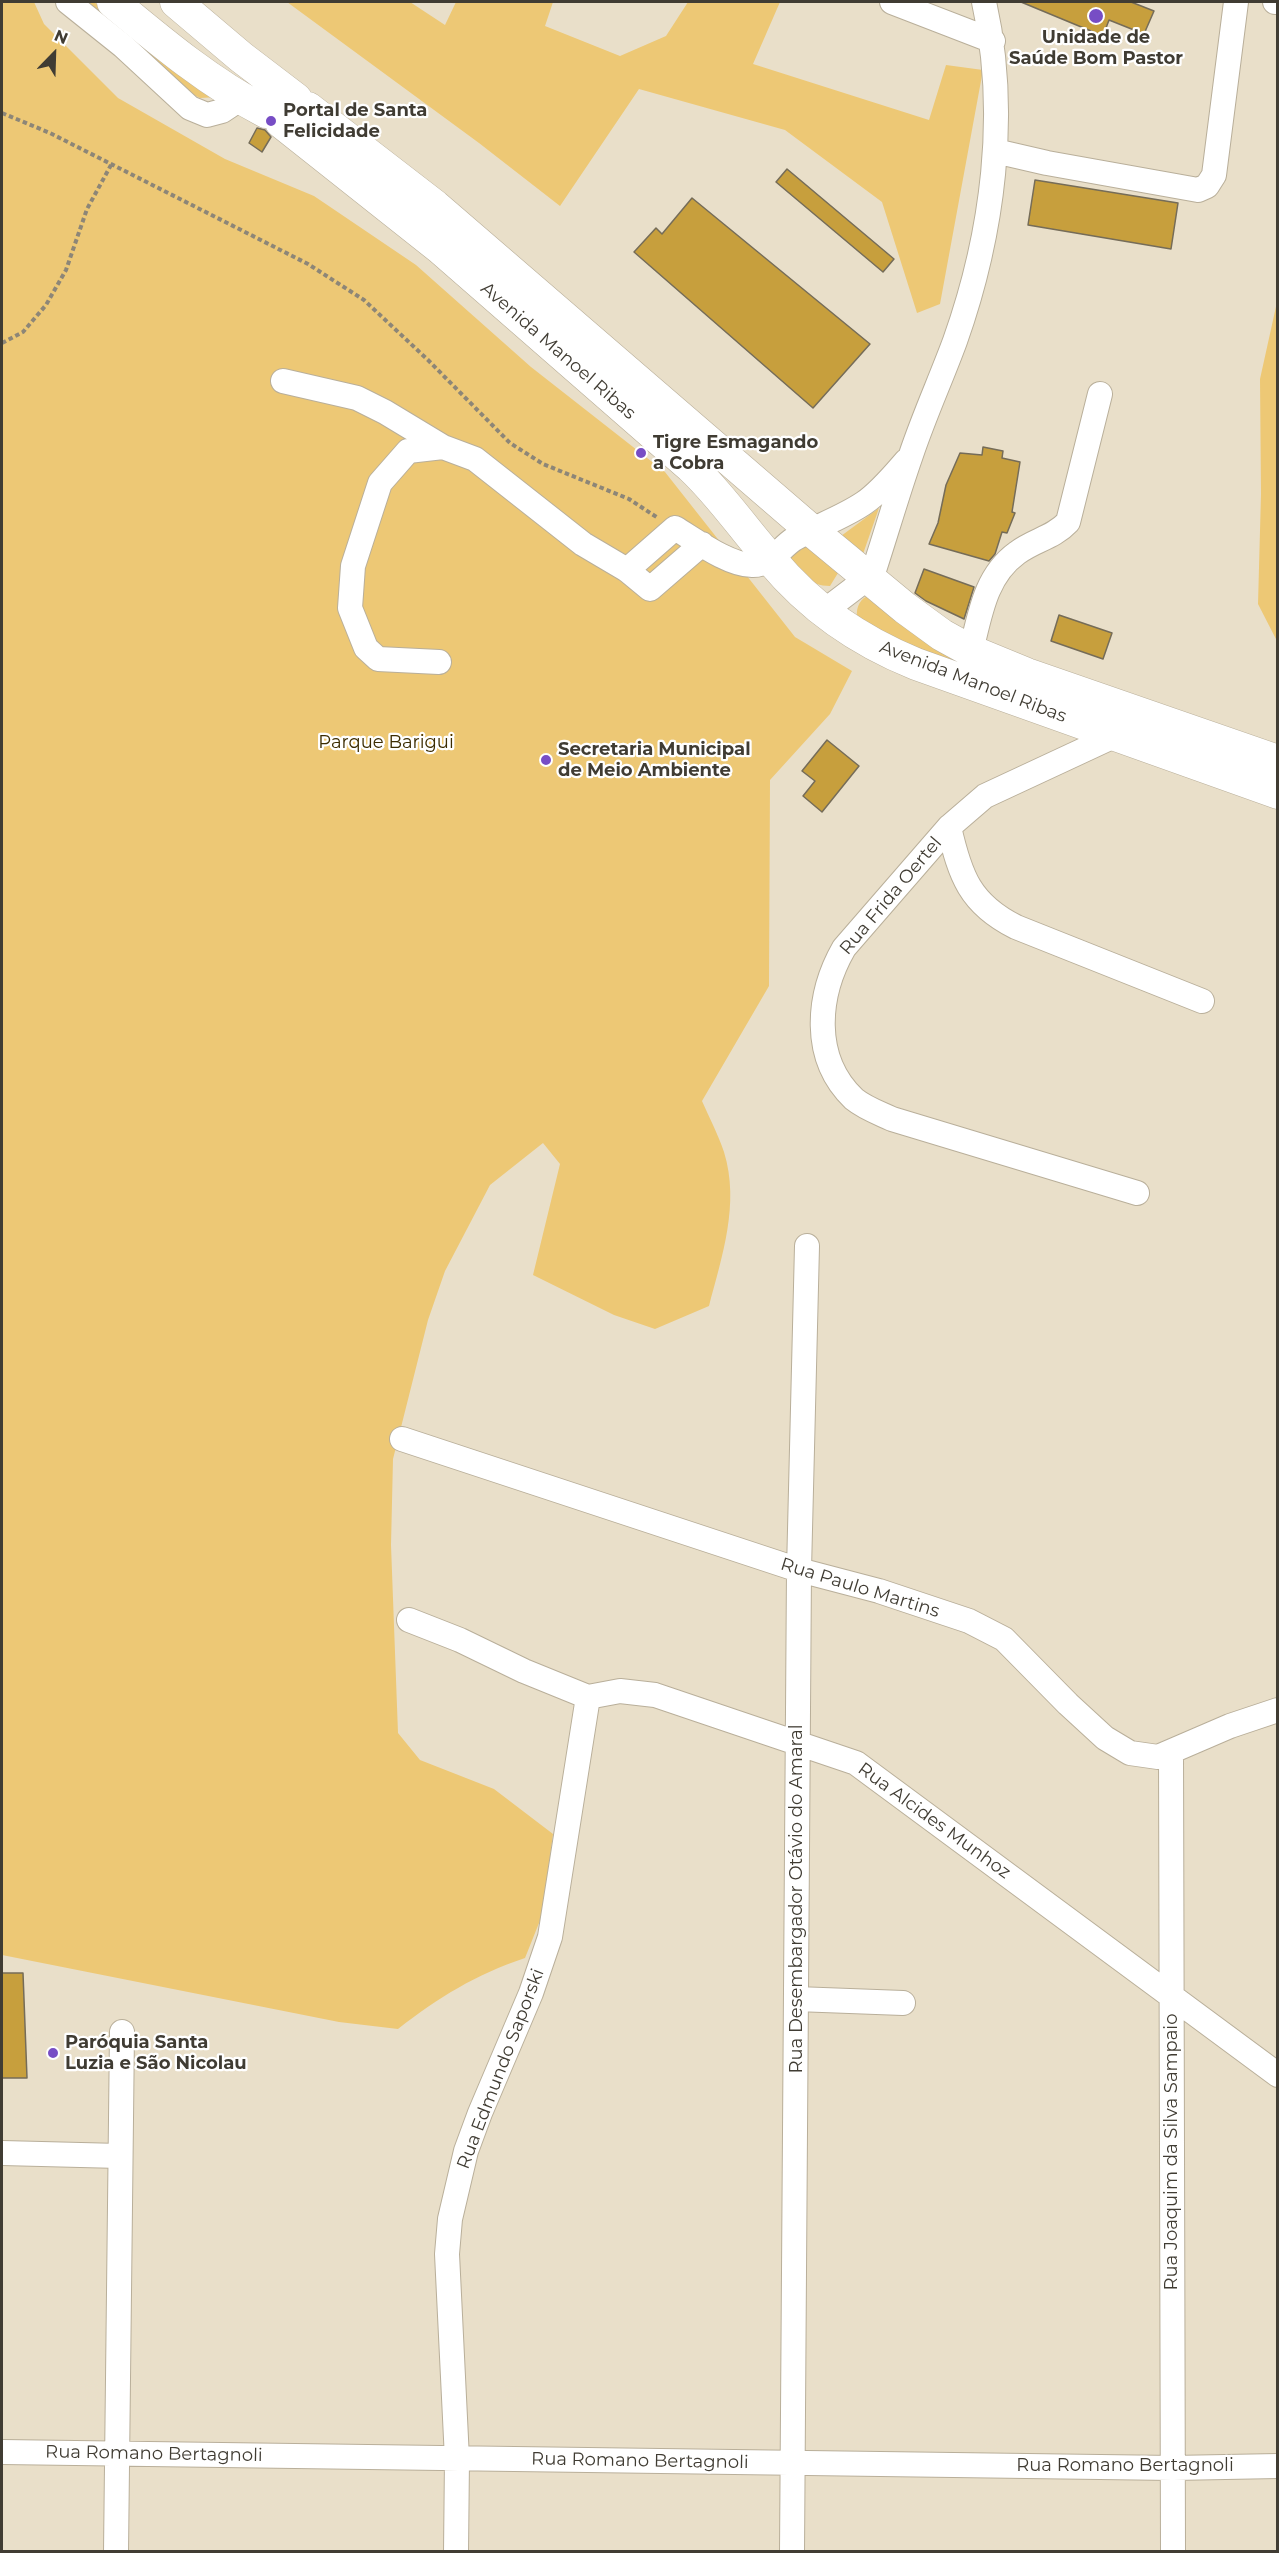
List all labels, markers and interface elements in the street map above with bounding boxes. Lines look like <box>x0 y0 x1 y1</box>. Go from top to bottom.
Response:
marker: Unidade de Saúde Bom Pastor <box>1087 7 1105 25</box>
north arrow <box>24 24 84 84</box>
text: N <box>52 26 71 48</box>
place label: Unidade de Saúde Bom Pastor <box>1009 27 1183 70</box>
place label: Portal de Santa Felicidade <box>283 100 427 142</box>
marker: Portal de Santa Felicidade <box>264 114 278 128</box>
street label: Avenida Manoel Ribas <box>476 278 640 424</box>
place label: Tigre Esmagando a Cobra <box>653 432 818 474</box>
marker: Tigre Esmagando a Cobra <box>634 446 648 460</box>
street label: Avenida Manoel Ribas <box>876 636 1070 728</box>
park label: Parque Barigui <box>318 732 454 754</box>
place label: Secretaria Municipal de Meio Ambiente <box>558 739 751 782</box>
marker: Secretaria Municipal de Meio Ambiente <box>539 753 553 767</box>
street label: Rua Frida Oertel <box>835 833 947 959</box>
street label: Rua Paulo Martins <box>778 1554 942 1622</box>
street label: Rua Desembargador Otávio do Amaral <box>786 1724 808 2074</box>
street label: Rua Alcides Munhoz <box>853 1758 1015 1884</box>
street label: Rua Edmundo Saporski <box>453 1966 549 2172</box>
street label: Rua Joaquim da Silva Sampaio <box>1161 2014 1183 2290</box>
place label: Paróquia Santa Luzia e São Nicolau <box>65 2032 247 2074</box>
marker: Paróquia Santa Luzia e São Nicolau <box>46 2046 60 2060</box>
street label: Rua Romano Bertagnoli <box>45 2441 263 2467</box>
street label: Rua Romano Bertagnoli <box>531 2448 749 2474</box>
street label: Rua Romano Bertagnoli <box>1016 2455 1234 2477</box>

